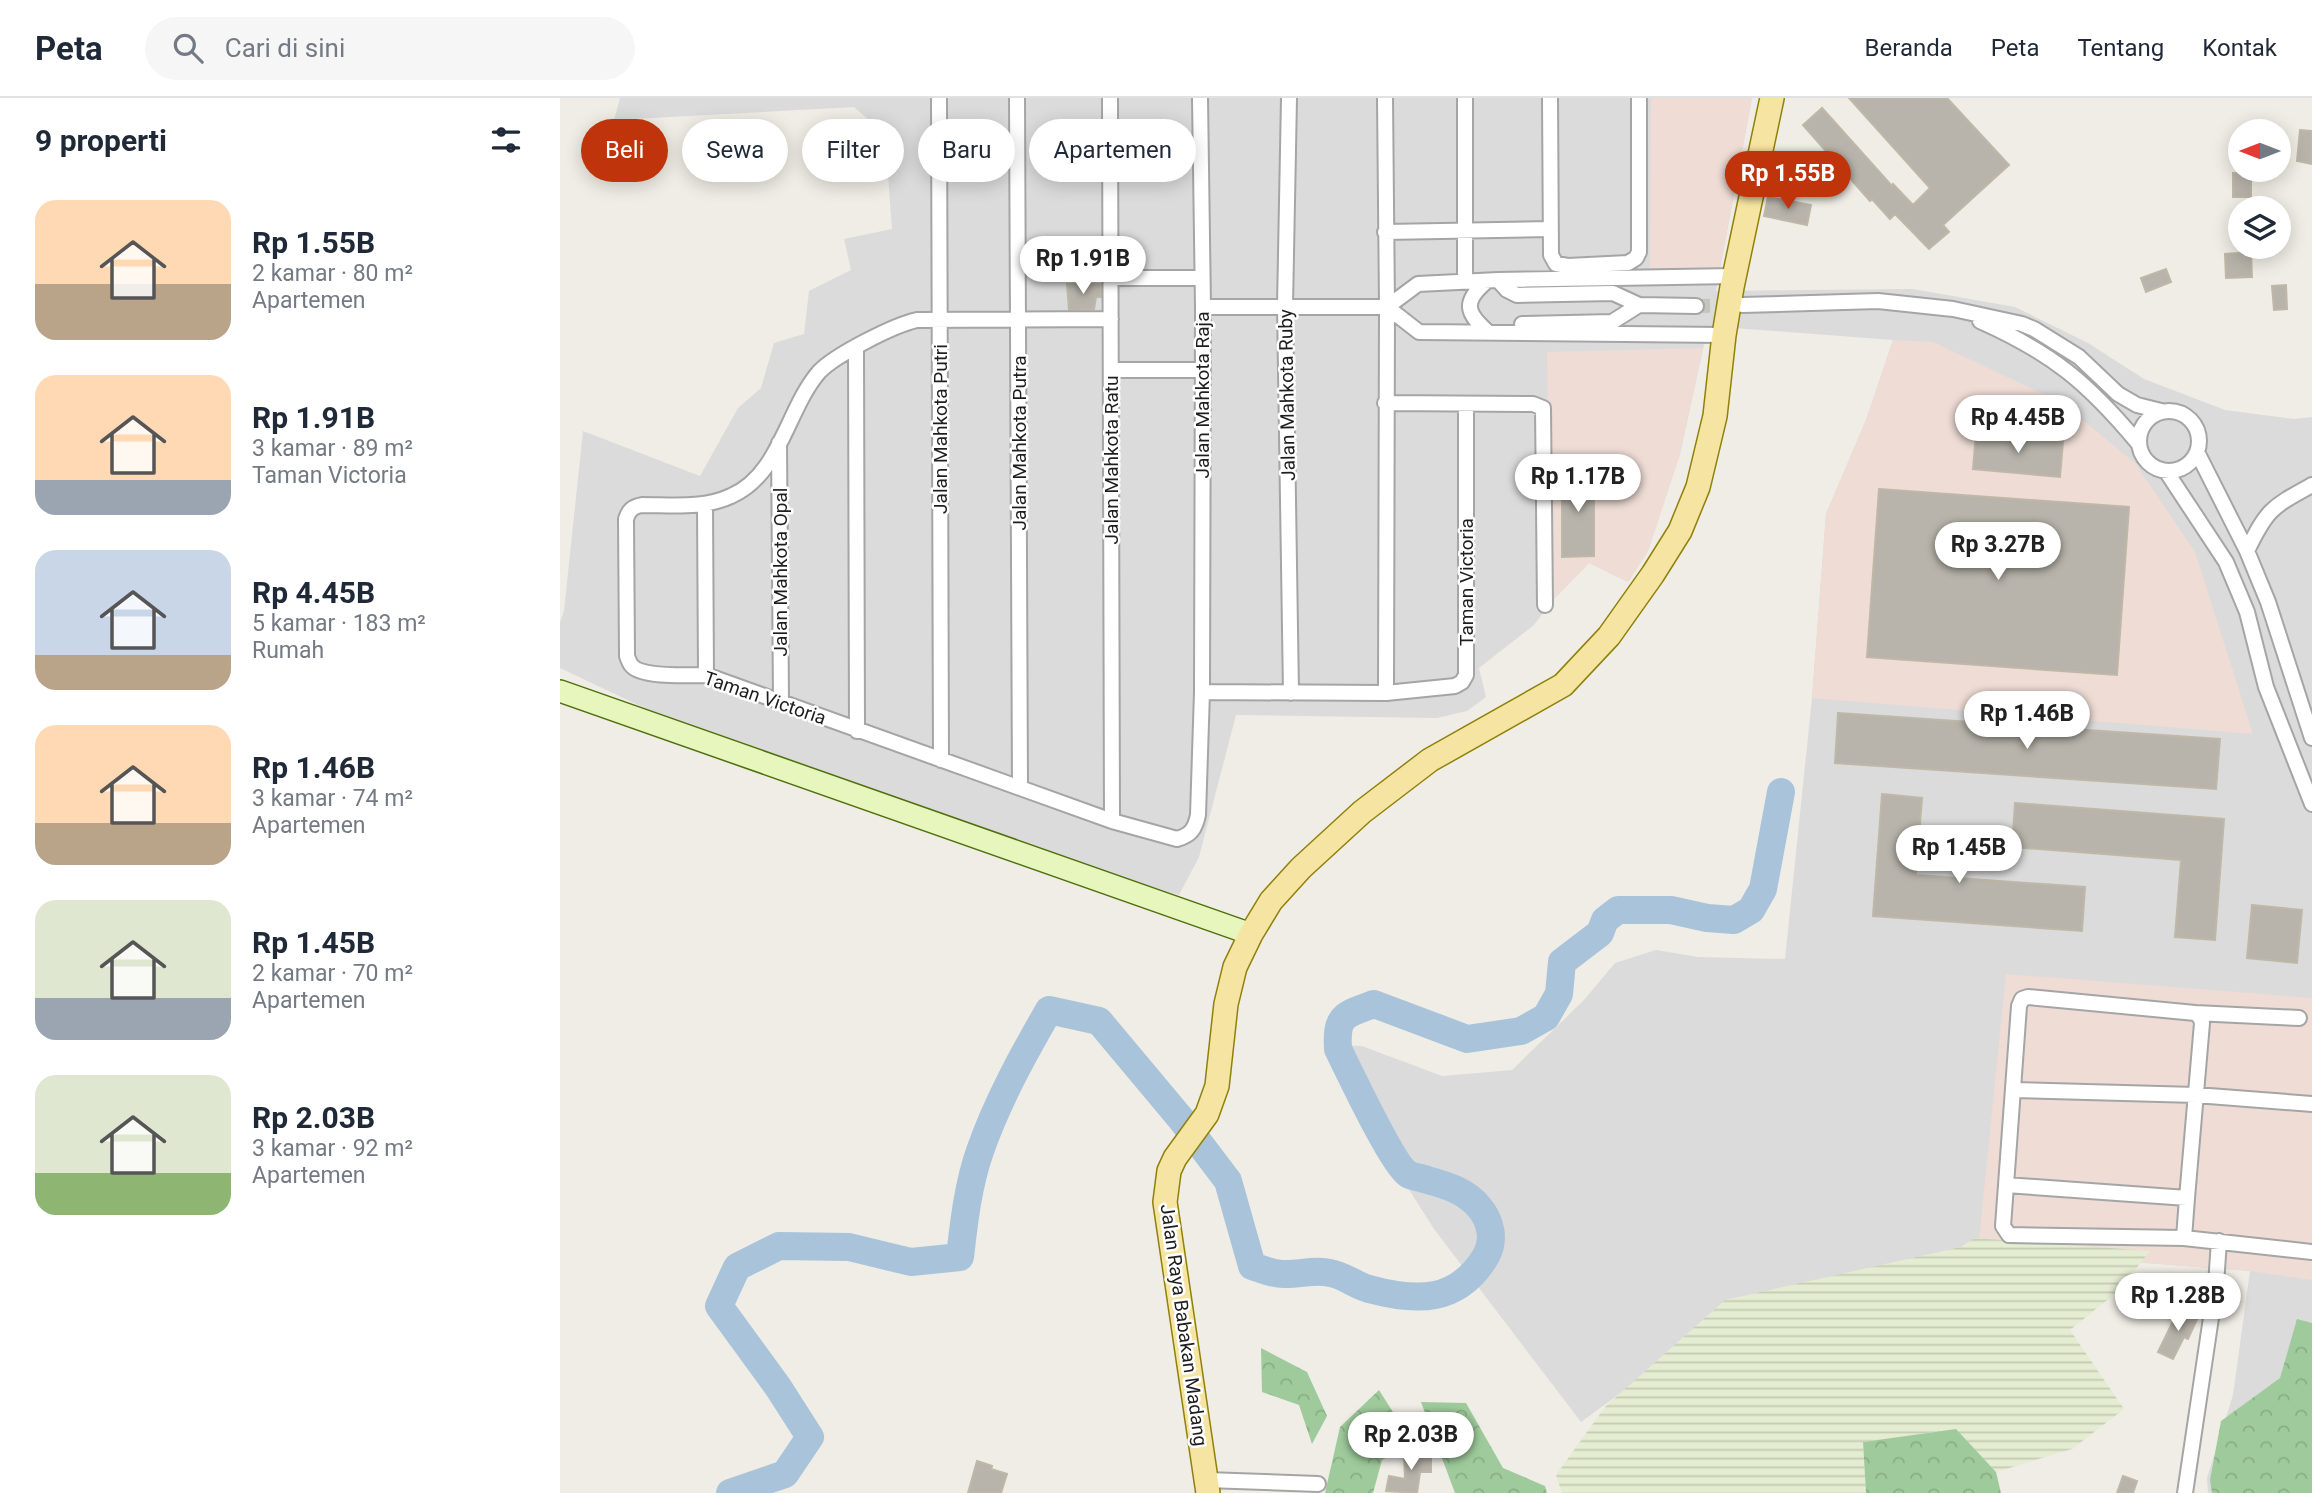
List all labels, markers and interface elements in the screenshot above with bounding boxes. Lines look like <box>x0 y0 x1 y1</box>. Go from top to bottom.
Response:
search box <box>145 17 635 80</box>
text: Peta <box>35 29 103 68</box>
icon: search <box>169 29 207 67</box>
text: Cari di sini <box>225 33 345 63</box>
text: Beranda <box>1865 34 1953 62</box>
text: Peta <box>1991 34 2039 62</box>
text: Tentang <box>2077 34 2164 62</box>
text: Kontak <box>2202 34 2277 62</box>
chip: Beli <box>581 119 668 182</box>
chip: Sewa <box>682 119 788 182</box>
chip: Filter <box>802 119 904 182</box>
chip: Baru <box>918 119 1015 182</box>
chip: Apartemen <box>1029 119 1196 182</box>
north arrow <box>2228 119 2291 182</box>
map controls <box>2228 119 2291 259</box>
icon: filters <box>487 121 525 159</box>
text: 9 properti <box>35 123 167 158</box>
pin: Rp 1.55B <box>1716 152 1860 211</box>
text: Rp 1.55B <box>1741 160 1835 187</box>
button: layers <box>2228 196 2291 259</box>
text: Rp 1.55B <box>252 225 375 260</box>
icon: home <box>91 228 175 312</box>
pin: Rp 1.91B <box>1011 236 1155 296</box>
text: Rp 1.91B <box>1036 245 1130 272</box>
text: 2 kamar · 80 m² <box>252 260 413 287</box>
text: Apartemen <box>252 287 366 314</box>
street label: Jalan Mahkota Ruby <box>1274 309 1300 481</box>
street label: Jalan Mahkota Raja <box>1191 311 1214 479</box>
street label: Jalan Mahkota Putri <box>929 344 952 514</box>
street label: Jalan Mahkota Putra <box>1008 355 1031 531</box>
street label: Jalan Mahkota Ratu <box>1100 376 1123 544</box>
pin: Rp 4.45B <box>1946 396 2090 455</box>
text: Rp 1.91B <box>252 400 375 435</box>
icon: home <box>91 403 175 487</box>
text: Rp 4.45B <box>1971 404 2065 431</box>
text: 3 kamar · 89 m² <box>252 435 413 462</box>
pin: Rp 1.17B <box>1506 454 1650 514</box>
text: Taman Victoria <box>252 462 407 489</box>
text: Rp 1.17B <box>1531 463 1625 490</box>
street label: Jalan Mahkota Opal <box>769 488 792 656</box>
street label: Taman Victoria <box>1455 518 1478 646</box>
pin: Rp 3.27B <box>1926 522 2070 582</box>
text: Rp 3.27B <box>1951 531 2045 558</box>
text: Rp 4.45B <box>252 575 375 610</box>
icon: home <box>91 578 175 662</box>
text: 5 kamar · 183 m² <box>252 610 426 637</box>
text: Rumah <box>252 637 324 664</box>
street label: Taman Victoria <box>701 666 829 730</box>
pin: Rp 1.46B <box>1955 692 2099 751</box>
text: Rp 1.46B <box>1980 700 2074 727</box>
text: Rp 1.46B <box>252 750 375 785</box>
icon: home <box>91 753 175 837</box>
text: 3 kamar · 74 m² <box>252 785 413 812</box>
text: Apartemen <box>252 812 366 839</box>
pin: Rp 1.45B <box>1887 826 2031 885</box>
text: Rp 1.45B <box>1912 834 2006 861</box>
text: Rp 1.45B <box>252 925 375 960</box>
icon: home <box>91 928 175 1012</box>
text: 2 kamar · 70 m² <box>252 960 413 987</box>
text: Apartemen <box>252 987 366 1014</box>
text: Rp 2.03B <box>252 1100 375 1135</box>
icon: home <box>91 1103 175 1187</box>
text: 3 kamar · 92 m² <box>252 1135 413 1162</box>
text: Apartemen <box>252 1162 366 1189</box>
street label: Jalan Raya Babakan Madang <box>1156 1202 1212 1448</box>
pin: Rp 1.28B <box>2106 1274 2250 1333</box>
text: Rp 1.28B <box>2131 1282 2225 1309</box>
pin: Rp 2.03B <box>1339 1412 1483 1472</box>
text: Rp 2.03B <box>1364 1421 1458 1448</box>

